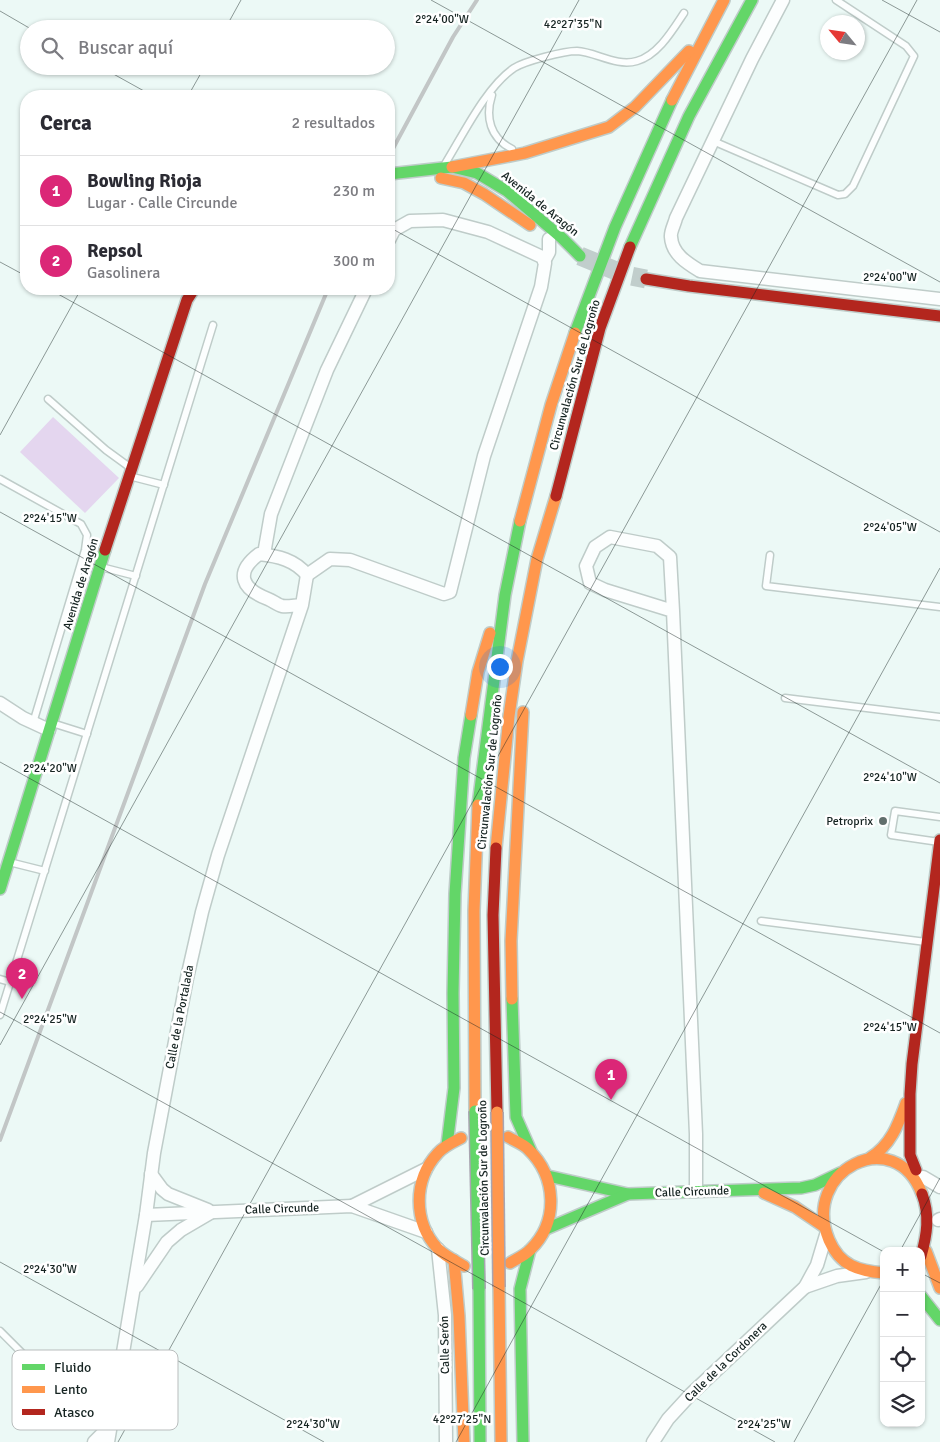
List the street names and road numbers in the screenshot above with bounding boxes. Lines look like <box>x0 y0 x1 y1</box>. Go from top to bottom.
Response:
street label: Avenida de Aragón <box>498 168 582 240</box>
street label: Circunvalación Sur de Logroño <box>546 298 604 452</box>
street label: Avenida de Aragón <box>60 536 102 632</box>
street label: Circunvalación Sur de Logroño <box>474 694 506 850</box>
street label: Calle de la Portalada <box>163 964 197 1070</box>
street label: Circunvalación Sur de Logroño <box>475 1100 493 1256</box>
street label: Calle Circunde <box>655 1183 729 1201</box>
street label: Calle Circunde <box>245 1200 319 1218</box>
street label: Calle Serón <box>437 1316 453 1374</box>
street label: Calle de la Cordonera <box>682 1319 770 1405</box>

